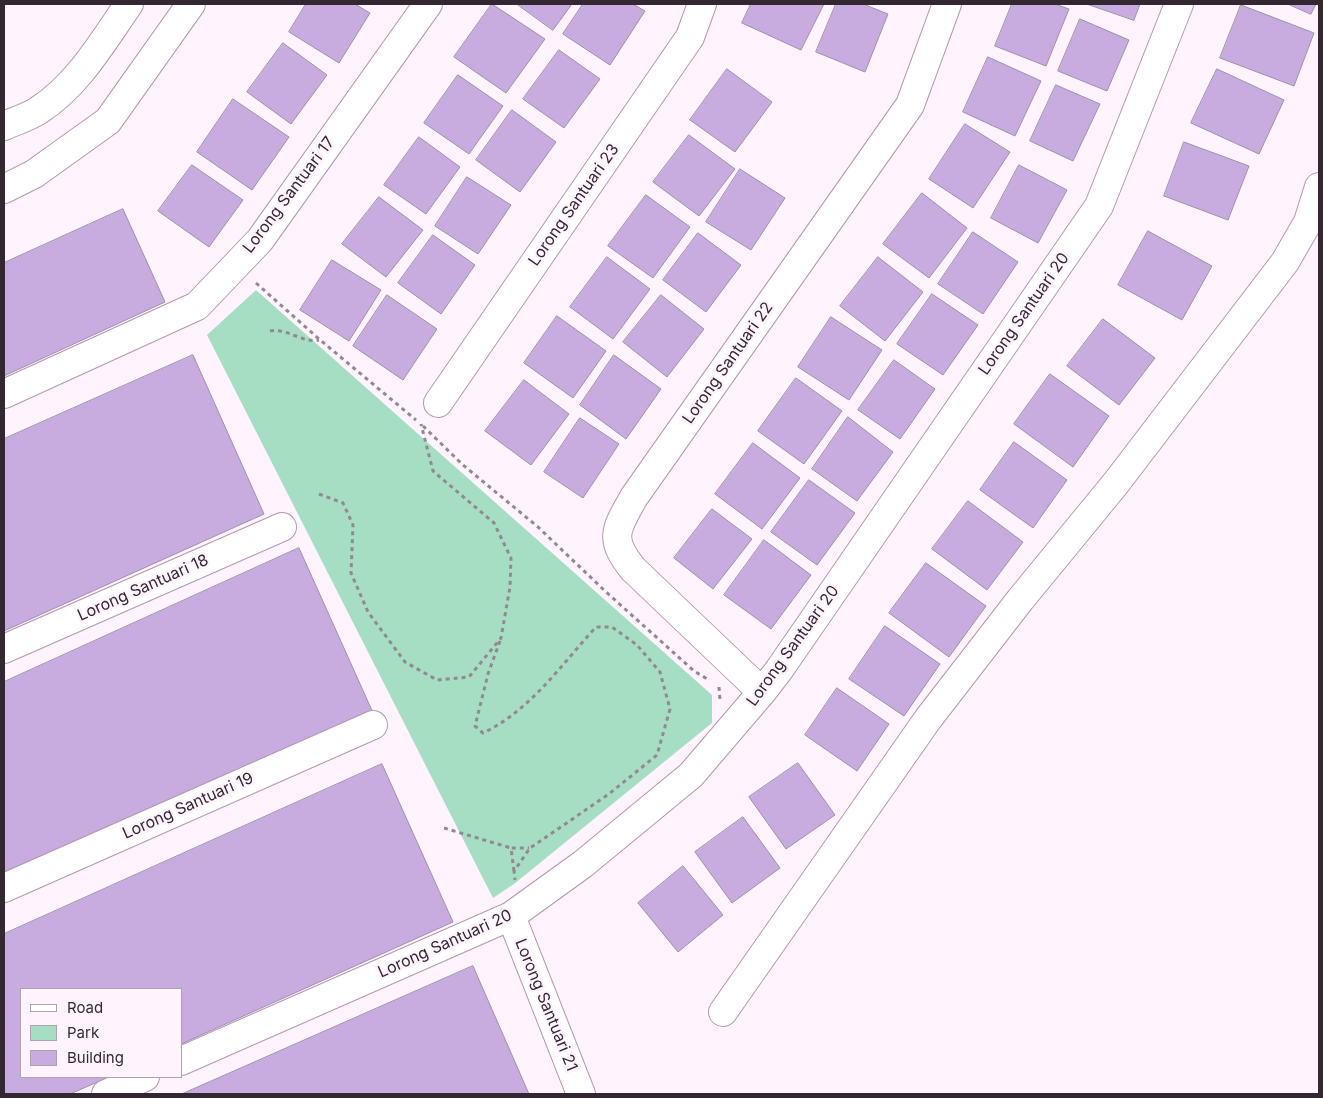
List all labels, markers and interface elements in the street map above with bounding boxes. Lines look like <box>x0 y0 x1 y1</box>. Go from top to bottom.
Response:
street label: Lorong Santuari 17 <box>239 133 339 257</box>
street label: Lorong Santuari 23 <box>525 140 623 270</box>
street label: Lorong Santuari 20 <box>975 249 1073 379</box>
street label: Lorong Santuari 22 <box>679 298 777 428</box>
street label: Lorong Santuari 18 <box>75 551 211 625</box>
street label: Lorong Santuari 20 <box>743 582 843 710</box>
street label: Lorong Santuari 19 <box>120 769 256 843</box>
street label: Lorong Santuari 20 <box>375 906 515 982</box>
street label: Lorong Santuari 21 <box>511 936 581 1074</box>
legend <box>20 988 182 1078</box>
text: Road <box>67 998 103 1017</box>
text: Park <box>67 1023 99 1042</box>
text: Building <box>67 1048 124 1067</box>

